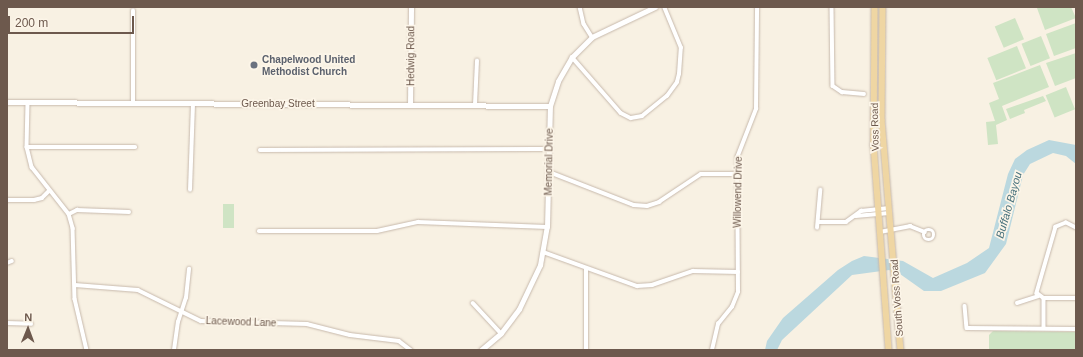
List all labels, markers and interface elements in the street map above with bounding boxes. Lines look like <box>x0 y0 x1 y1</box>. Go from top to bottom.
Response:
scale bar <box>10 8 136 34</box>
text: 200 m <box>15 16 48 30</box>
street label: Hedwig Road <box>405 26 417 86</box>
place label: Chapelwood United Methodist Church <box>262 53 355 76</box>
marker: Chapelwood United Methodist Church <box>249 60 259 70</box>
street label: Greenbay Street <box>241 98 315 110</box>
street label: Voss Road <box>869 103 881 151</box>
street label: Memorial Drive <box>542 128 556 196</box>
street label: Willowend Drive <box>731 156 745 228</box>
water label: Buffalo Bayou <box>993 170 1025 240</box>
street label: South Voss Road <box>888 259 906 337</box>
north arrow <box>8 309 48 349</box>
text: N <box>24 311 32 323</box>
street label: Lacewood Lane <box>206 315 276 329</box>

